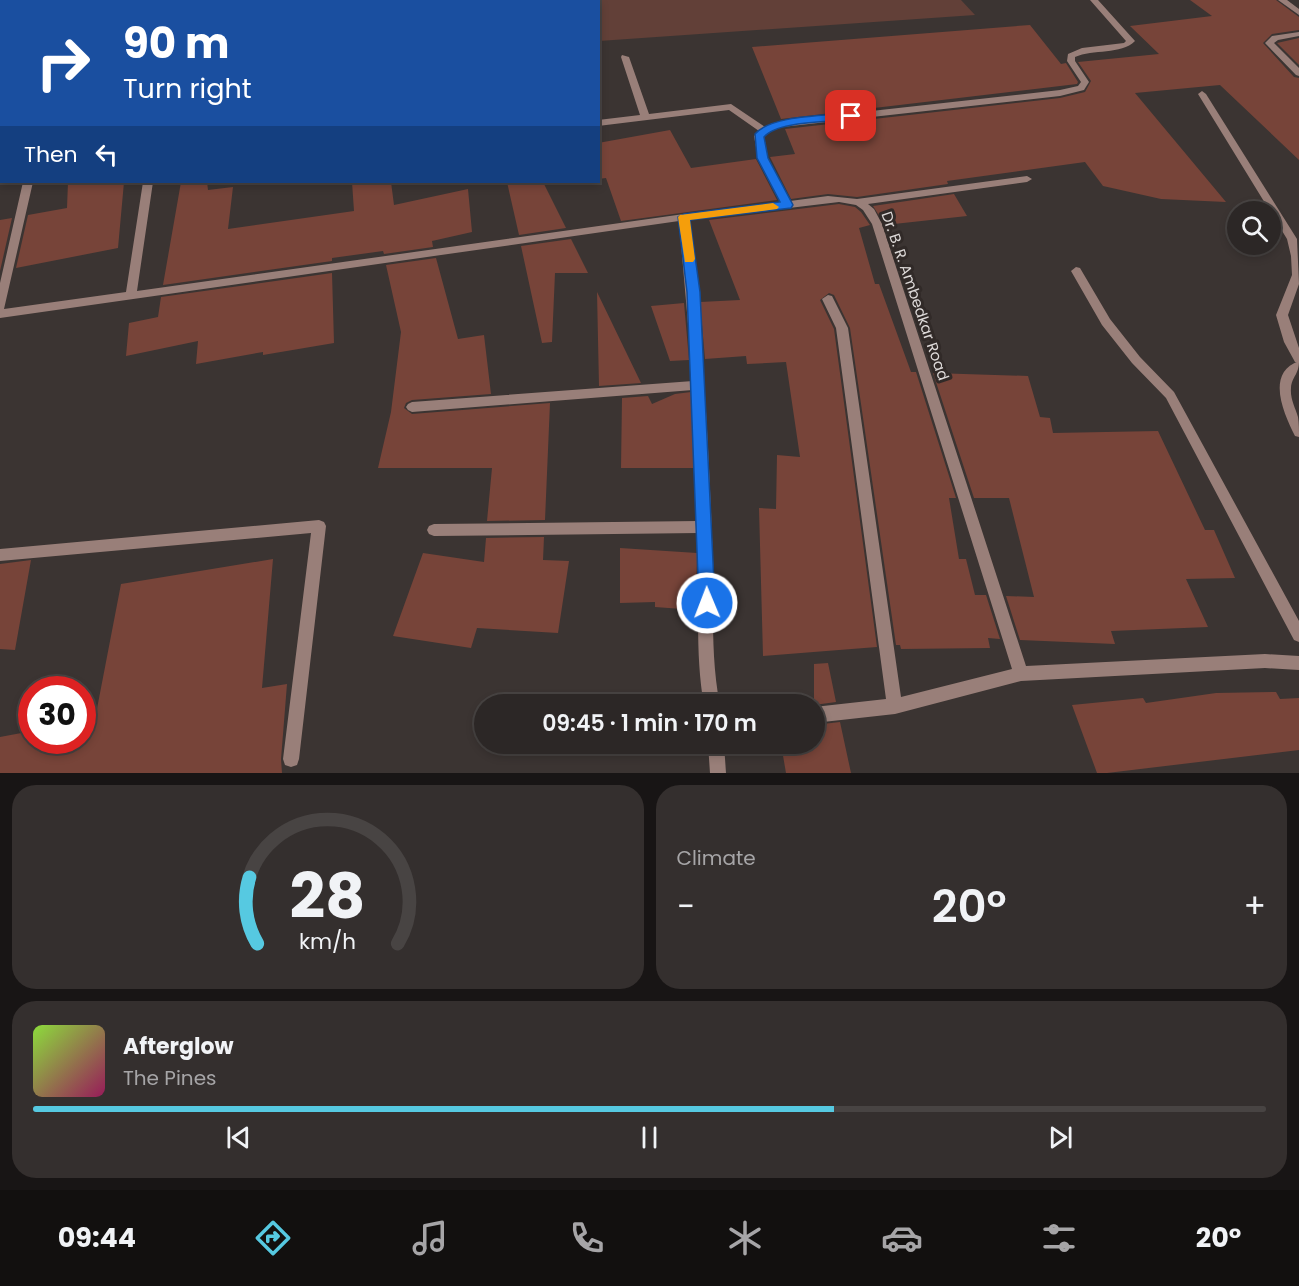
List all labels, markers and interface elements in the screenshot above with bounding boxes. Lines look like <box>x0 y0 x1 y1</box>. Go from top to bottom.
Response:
text: 90 m <box>123 14 230 73</box>
icon: right <box>24 24 102 102</box>
text: Turn right <box>123 70 252 107</box>
pin <box>825 90 876 141</box>
icon: arrive <box>834 99 867 132</box>
icon: left <box>90 138 123 171</box>
text: Then <box>24 139 78 170</box>
map controls <box>1227 201 1281 255</box>
button: search <box>1227 201 1281 255</box>
street label: Dr. B. R. Ambedkar Road <box>877 208 954 383</box>
position arrow <box>675 571 739 635</box>
speed limit sign: 30 <box>18 676 96 754</box>
text: 09:45 · 1 min · 170 m <box>542 708 757 739</box>
text: Climate <box>677 844 756 872</box>
text: 28 <box>290 852 366 940</box>
text: 20° <box>932 875 1007 938</box>
text: − <box>677 883 695 930</box>
text: + <box>1243 883 1266 930</box>
text: km/h <box>299 926 356 957</box>
text: Afterglow <box>123 1031 234 1062</box>
text: The Pines <box>123 1064 217 1092</box>
icon: previous <box>222 1121 255 1154</box>
icon: pause <box>633 1121 666 1154</box>
icon: next <box>1044 1121 1077 1154</box>
icon: directions <box>252 1217 294 1259</box>
icon: music <box>409 1217 451 1259</box>
icon: phone <box>566 1217 608 1259</box>
icon: climate <box>724 1217 766 1259</box>
icon: car <box>881 1217 923 1259</box>
icon: filters <box>1038 1217 1080 1259</box>
text: 09:44 <box>58 1219 136 1256</box>
text: 20° <box>1196 1219 1241 1256</box>

